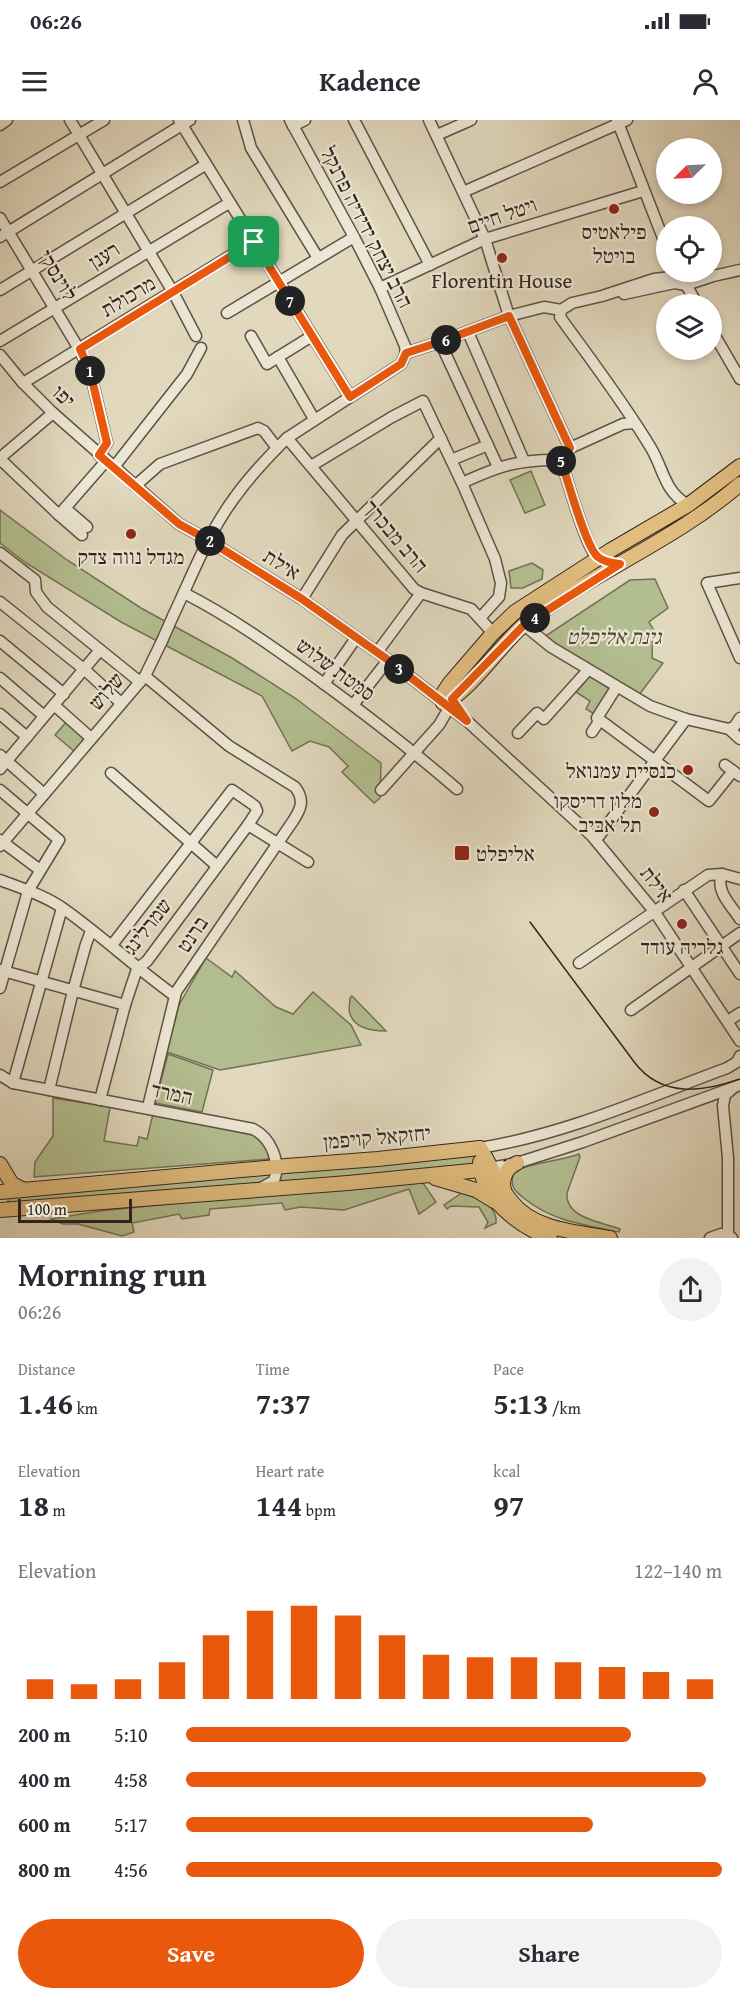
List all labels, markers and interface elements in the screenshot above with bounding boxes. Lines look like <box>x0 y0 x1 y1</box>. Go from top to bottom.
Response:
text: 06:26 <box>30 5 82 37</box>
text: Kadence <box>319 61 421 101</box>
icon: menu <box>18 65 51 98</box>
icon: person <box>689 65 722 98</box>
north arrow <box>656 138 722 204</box>
map controls <box>656 138 722 360</box>
street label: הרב יצחק ידידיה פרנקל <box>313 141 421 313</box>
street label: ויטל חיים <box>463 189 541 241</box>
marker: פילאטיס בויטל <box>607 202 621 216</box>
pin <box>228 216 279 267</box>
place label: פילאטיס בויטל <box>581 216 647 271</box>
button: locate <box>656 216 722 282</box>
icon: arrive <box>237 225 270 258</box>
street label: רענן <box>82 233 126 277</box>
street label: לוינסקי <box>31 243 85 307</box>
marker: Florentin House <box>495 251 509 265</box>
place label: Florentin House <box>432 265 573 296</box>
street label: מרכולת <box>95 268 161 324</box>
pin: 7 <box>275 286 305 316</box>
text: 7 <box>286 289 294 313</box>
button: layers <box>656 294 722 360</box>
pin: 6 <box>431 325 461 355</box>
text: 6 <box>442 328 450 352</box>
pin: 1 <box>75 356 105 386</box>
text: 1 <box>86 359 94 383</box>
street label: יפו <box>45 377 83 415</box>
pin: 5 <box>546 446 576 476</box>
text: 5 <box>557 449 565 473</box>
street label: הרב מבכרך <box>356 493 436 579</box>
pin: 2 <box>195 526 225 556</box>
marker: מגדל נווה צדק <box>124 527 138 541</box>
text: 2 <box>206 529 214 553</box>
place label: מגדל נווה צדק <box>78 541 184 572</box>
street label: אילת <box>257 541 307 587</box>
pin: 4 <box>520 603 550 633</box>
text: 4 <box>531 606 539 630</box>
park label: גינת אליפלט <box>567 621 663 652</box>
street label: סמטת שלוש <box>290 630 382 708</box>
pin: 3 <box>384 654 414 684</box>
text: 3 <box>395 657 403 681</box>
street label: שלוש <box>81 665 131 717</box>
place label: כנסיית עמנואל <box>565 755 676 786</box>
marker: כנסיית עמנואל <box>681 763 695 777</box>
place label: מלון דריסקו תל אביב <box>553 785 642 840</box>
marker: מלון דריסקו תל אביב <box>647 805 661 819</box>
place label: אליפלט <box>476 838 535 869</box>
marker: אליפלט <box>453 844 471 862</box>
street label: אילת <box>633 859 681 909</box>
street label: שמרלינג <box>115 891 179 961</box>
street label: ברנט <box>168 909 216 959</box>
marker: גלריה עודד <box>675 917 689 931</box>
place label: גלריה עודד <box>640 931 724 962</box>
street label: המרד <box>148 1073 196 1113</box>
street label: יחזקאל קויפמן <box>322 1117 432 1157</box>
scale bar <box>18 1196 132 1224</box>
text: 100 m <box>27 1197 67 1221</box>
text: Morning run <box>18 1250 207 1298</box>
button: share <box>659 1258 722 1321</box>
text: 06:26 <box>18 1297 61 1326</box>
text: Distance <box>18 1357 75 1381</box>
text: Time <box>256 1357 290 1381</box>
text: Pace <box>493 1357 524 1381</box>
text: 1.46 <box>18 1381 73 1425</box>
text: 7:37 <box>256 1381 311 1425</box>
text: 5:13 <box>493 1381 548 1425</box>
text: km <box>73 1396 98 1420</box>
text: /km <box>548 1396 581 1420</box>
text: Elevation <box>18 1459 81 1483</box>
text: Heart rate <box>256 1459 324 1483</box>
text: kcal <box>493 1459 521 1483</box>
text: 18 <box>18 1483 49 1527</box>
text: 144 <box>256 1483 302 1527</box>
text: 97 <box>493 1483 524 1527</box>
text: m <box>49 1498 66 1522</box>
text: bpm <box>302 1498 336 1522</box>
text: Elevation <box>18 1556 96 1585</box>
text: 122–140 m <box>634 1556 722 1585</box>
text: 200 m <box>18 1720 71 1749</box>
text: 5:10 <box>114 1720 148 1749</box>
text: 400 m <box>18 1765 71 1794</box>
text: 4:58 <box>114 1765 148 1794</box>
text: 600 m <box>18 1810 71 1839</box>
text: 5:17 <box>114 1810 148 1839</box>
text: 800 m <box>18 1855 71 1884</box>
text: 4:56 <box>114 1855 148 1884</box>
button: Save <box>18 1919 364 1988</box>
button: Share <box>376 1919 722 1988</box>

